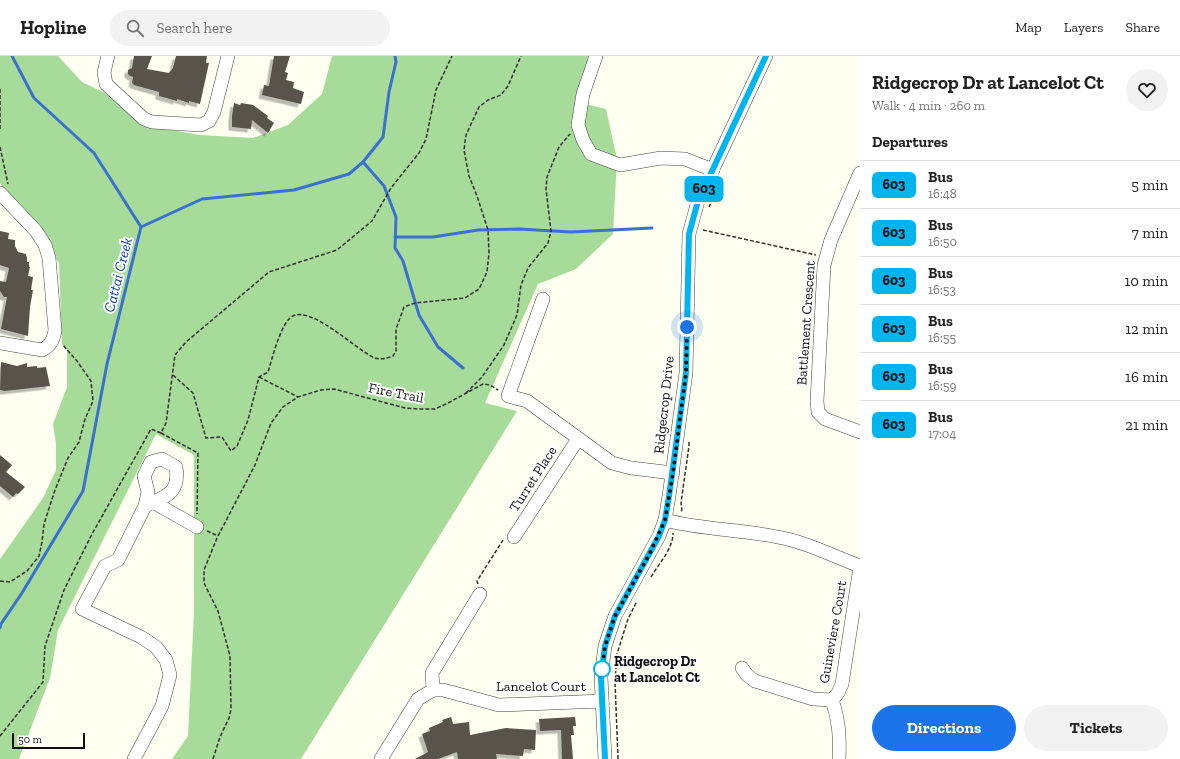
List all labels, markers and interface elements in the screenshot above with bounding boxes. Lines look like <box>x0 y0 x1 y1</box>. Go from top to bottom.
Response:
search box <box>110 10 390 46</box>
text: Hopline <box>20 16 86 39</box>
icon: search <box>124 17 146 39</box>
text: Search here <box>156 19 232 37</box>
text: Map <box>1015 19 1042 36</box>
text: Layers <box>1064 19 1103 36</box>
text: Share <box>1125 19 1160 36</box>
button: heart <box>1126 69 1168 111</box>
text: Ridgecrop Dr at Lancelot Ct <box>872 71 1104 94</box>
text: Walk · 4 min · 260 m <box>872 98 985 113</box>
text: Departures <box>872 133 948 151</box>
text: Bus <box>928 168 953 186</box>
line badge: 603 <box>681 176 727 202</box>
text: 603 <box>882 176 906 193</box>
text: 5 min <box>1131 176 1168 194</box>
text: 603 <box>692 180 716 197</box>
text: 16:48 <box>928 186 957 201</box>
text: Bus <box>928 216 953 234</box>
text: 603 <box>882 224 906 241</box>
text: 7 min <box>1132 224 1168 242</box>
text: 16:50 <box>928 234 957 249</box>
water label: Cattai Creek <box>100 235 136 314</box>
street label: Battlement Crescent <box>793 259 819 386</box>
text: Bus <box>928 264 953 282</box>
text: 603 <box>882 272 906 289</box>
text: 10 min <box>1124 272 1168 290</box>
text: 16:53 <box>928 282 956 297</box>
text: Bus <box>928 312 953 330</box>
your location <box>677 317 697 337</box>
text: 603 <box>882 320 906 337</box>
text: 12 min <box>1125 320 1168 338</box>
text: 16:55 <box>928 330 956 345</box>
street label: Ridgecrop Drive <box>650 355 678 455</box>
text: Bus <box>928 360 953 378</box>
text: 603 <box>882 368 906 385</box>
text: 16 min <box>1125 368 1168 386</box>
text: 16:59 <box>928 378 956 393</box>
street label: Fire Trail <box>367 379 425 407</box>
text: Bus <box>928 408 953 426</box>
text: 603 <box>882 416 906 433</box>
text: 21 min <box>1125 416 1168 434</box>
text: 17:04 <box>928 426 956 441</box>
street label: Turret Place <box>505 443 561 515</box>
street label: Guineviere Court <box>816 578 851 685</box>
place label: Ridgecrop Dr at Lancelot Ct <box>614 653 700 686</box>
marker: Ridgecrop Dr at Lancelot Ct <box>593 660 611 678</box>
street label: Lancelot Court <box>496 678 587 695</box>
button: Directions <box>872 705 1016 751</box>
button: Tickets <box>1024 705 1168 751</box>
scale bar <box>12 731 85 750</box>
text: 50 m <box>18 733 42 746</box>

